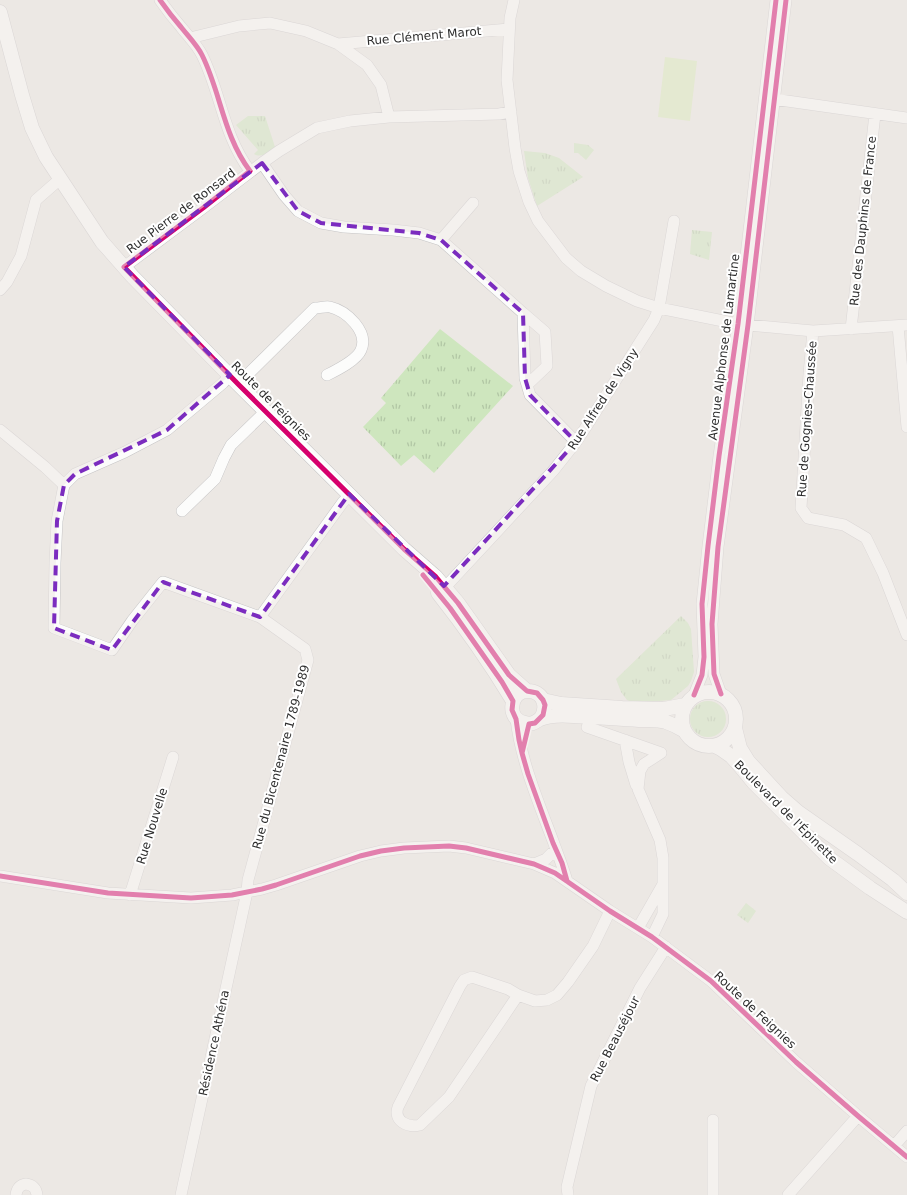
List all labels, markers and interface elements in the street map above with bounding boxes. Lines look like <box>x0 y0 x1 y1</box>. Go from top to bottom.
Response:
street label: Rue Clément Marot <box>366 24 482 48</box>
street label: Rue des Dauphins de France <box>847 135 879 307</box>
street label: Rue Pierre de Ronsard <box>124 166 238 256</box>
street label: Avenue Alphonse de Lamartine <box>706 253 742 441</box>
street label: Rue de Gognies-Chaussée <box>795 340 819 498</box>
street label: Rue Alfred de Vigny <box>565 346 641 452</box>
street label: Route de Feignies <box>228 358 314 444</box>
street label: Rue du Bicentenaire 1789-1989 <box>250 663 312 851</box>
street label: Boulevard de l'Épinette <box>731 757 841 867</box>
street label: Rue Nouvelle <box>134 786 170 866</box>
street label: Route de Feignies <box>711 969 799 1051</box>
street label: Résidence Athéna <box>196 989 232 1097</box>
street label: Rue Beauséjour <box>587 994 643 1084</box>

